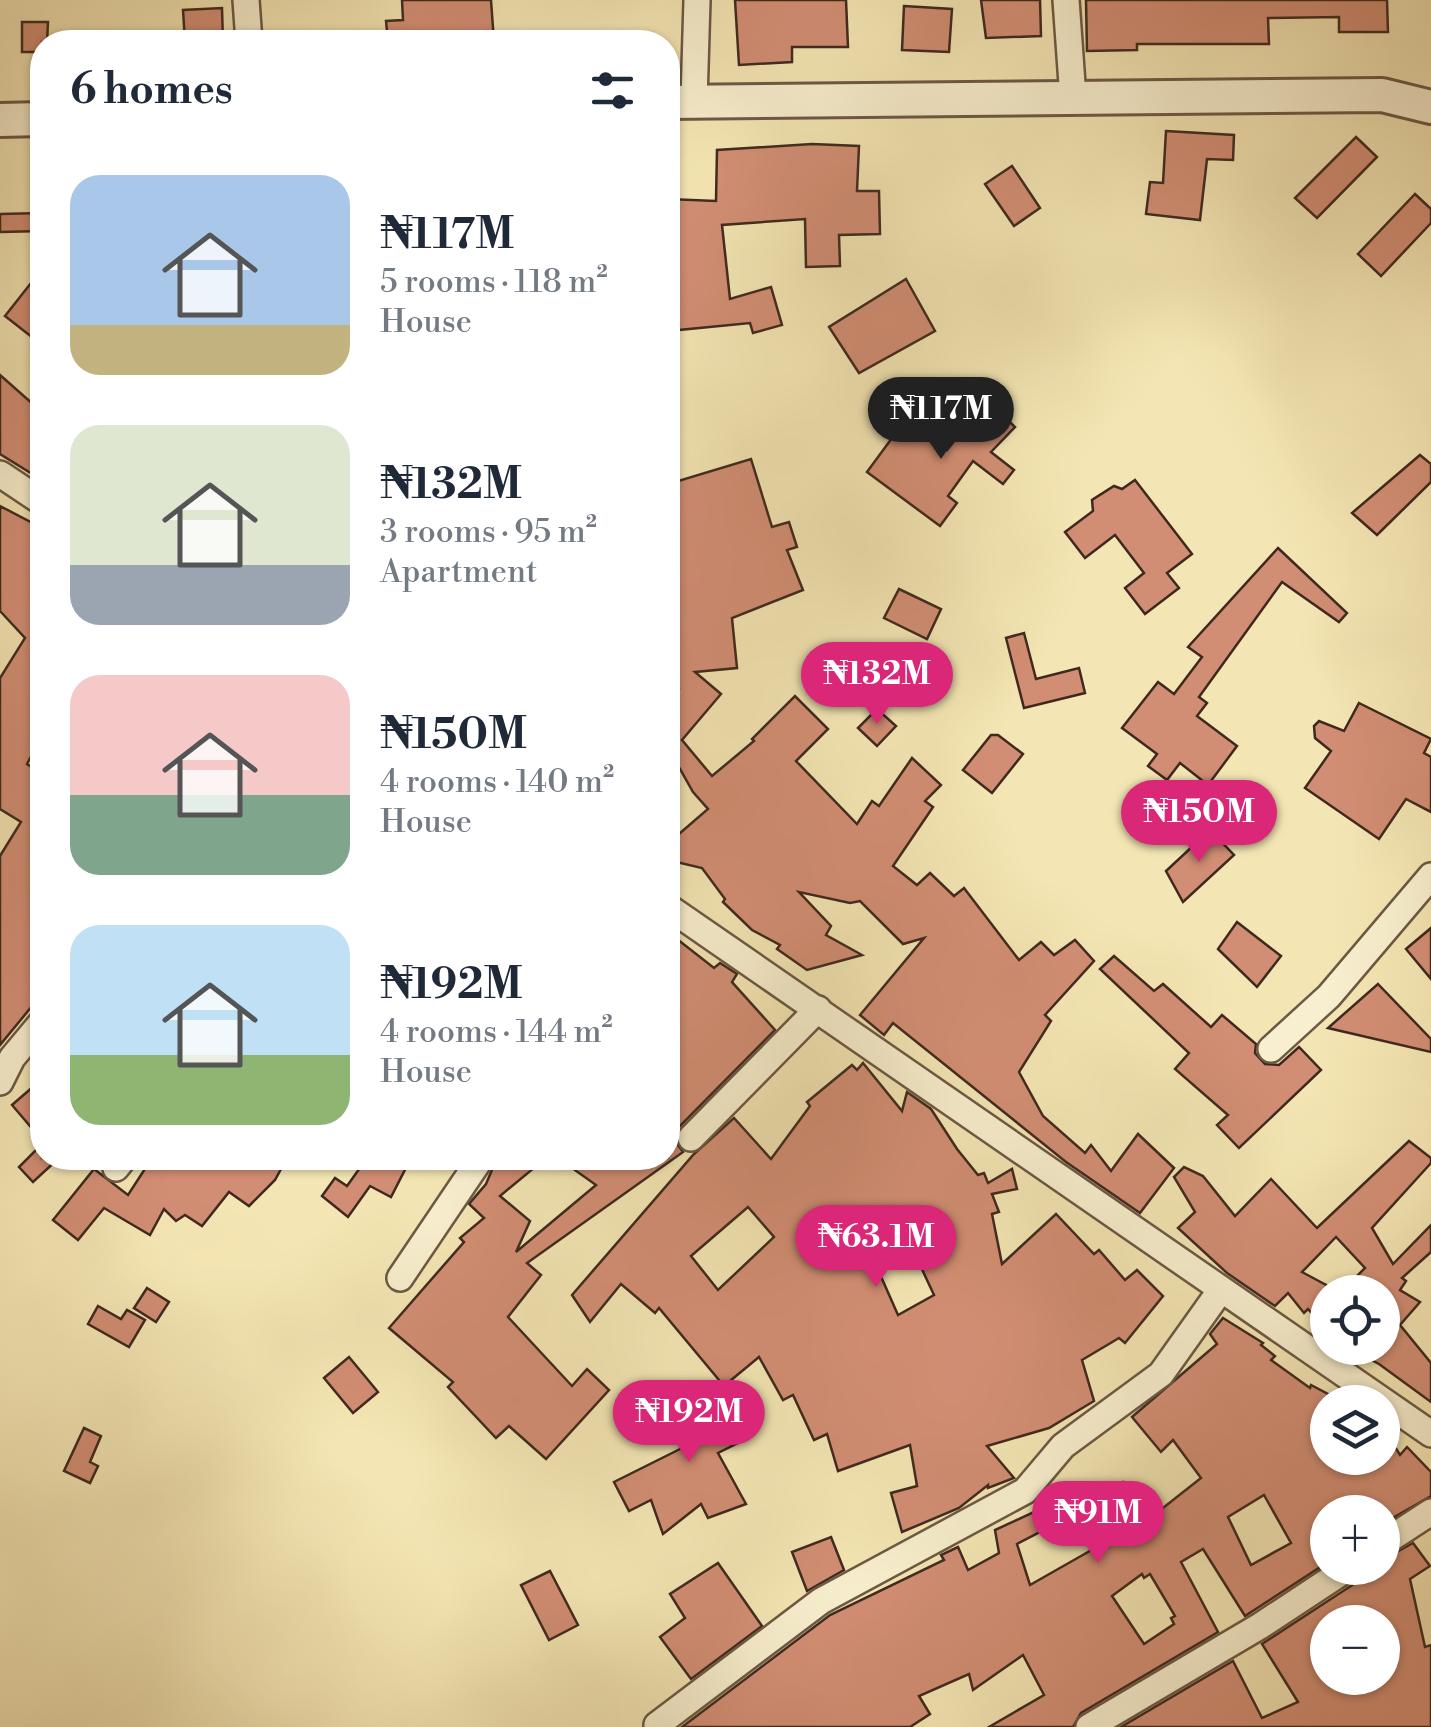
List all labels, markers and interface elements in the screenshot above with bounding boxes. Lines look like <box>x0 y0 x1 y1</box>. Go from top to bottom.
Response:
icon: filters <box>585 63 640 118</box>
text: 6 homes <box>70 64 233 117</box>
text: ₦117M <box>380 209 514 262</box>
icon: home <box>150 215 270 335</box>
text: 5 rooms · 118 m² <box>380 262 608 302</box>
text: House <box>380 302 472 342</box>
pin: ₦117M <box>871 377 1011 462</box>
text: ₦117M <box>890 389 992 429</box>
text: ₦132M <box>380 459 522 512</box>
icon: home <box>150 465 270 585</box>
text: 3 rooms · 95 m² <box>380 512 597 552</box>
text: Apartment <box>380 552 537 592</box>
pin: ₦132M <box>807 642 947 727</box>
text: ₦132M <box>823 654 931 694</box>
text: ₦150M <box>380 709 527 762</box>
icon: home <box>150 715 270 835</box>
text: 4 rooms · 140 m² <box>380 762 614 802</box>
pin: ₦150M <box>1129 780 1269 865</box>
text: ₦150M <box>1143 792 1255 832</box>
text: House <box>380 802 472 842</box>
text: ₦192M <box>380 959 522 1012</box>
icon: home <box>150 965 270 1085</box>
text: 4 rooms · 144 m² <box>380 1012 613 1052</box>
text: House <box>380 1052 472 1092</box>
pin: ₦63.1M <box>795 1205 957 1290</box>
text: ₦63.1M <box>817 1217 935 1257</box>
map controls <box>1310 1275 1400 1695</box>
button: locate <box>1310 1275 1400 1365</box>
pin: ₦192M <box>619 1380 759 1465</box>
button: layers <box>1310 1385 1400 1475</box>
text: ₦192M <box>635 1392 743 1432</box>
pin: ₦91M <box>1039 1481 1157 1566</box>
text: ₦91M <box>1054 1493 1142 1533</box>
button: + <box>1310 1495 1400 1585</box>
button: − <box>1310 1605 1400 1695</box>

